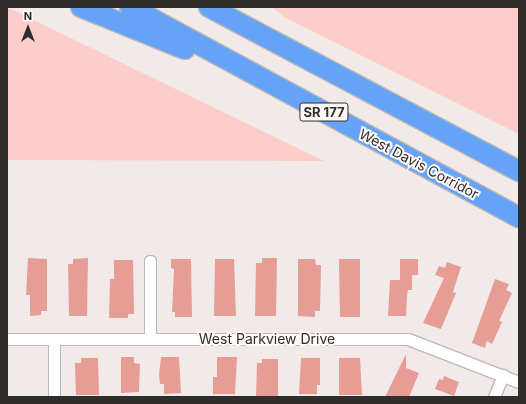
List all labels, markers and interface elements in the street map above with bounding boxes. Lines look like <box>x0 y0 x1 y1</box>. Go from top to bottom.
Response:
north arrow <box>8 8 48 48</box>
text: N <box>24 9 32 23</box>
road number: SR 177 <box>299 101 349 123</box>
street label: West Davis Corridor <box>356 125 482 203</box>
street label: West Parkview Drive <box>199 331 335 347</box>

